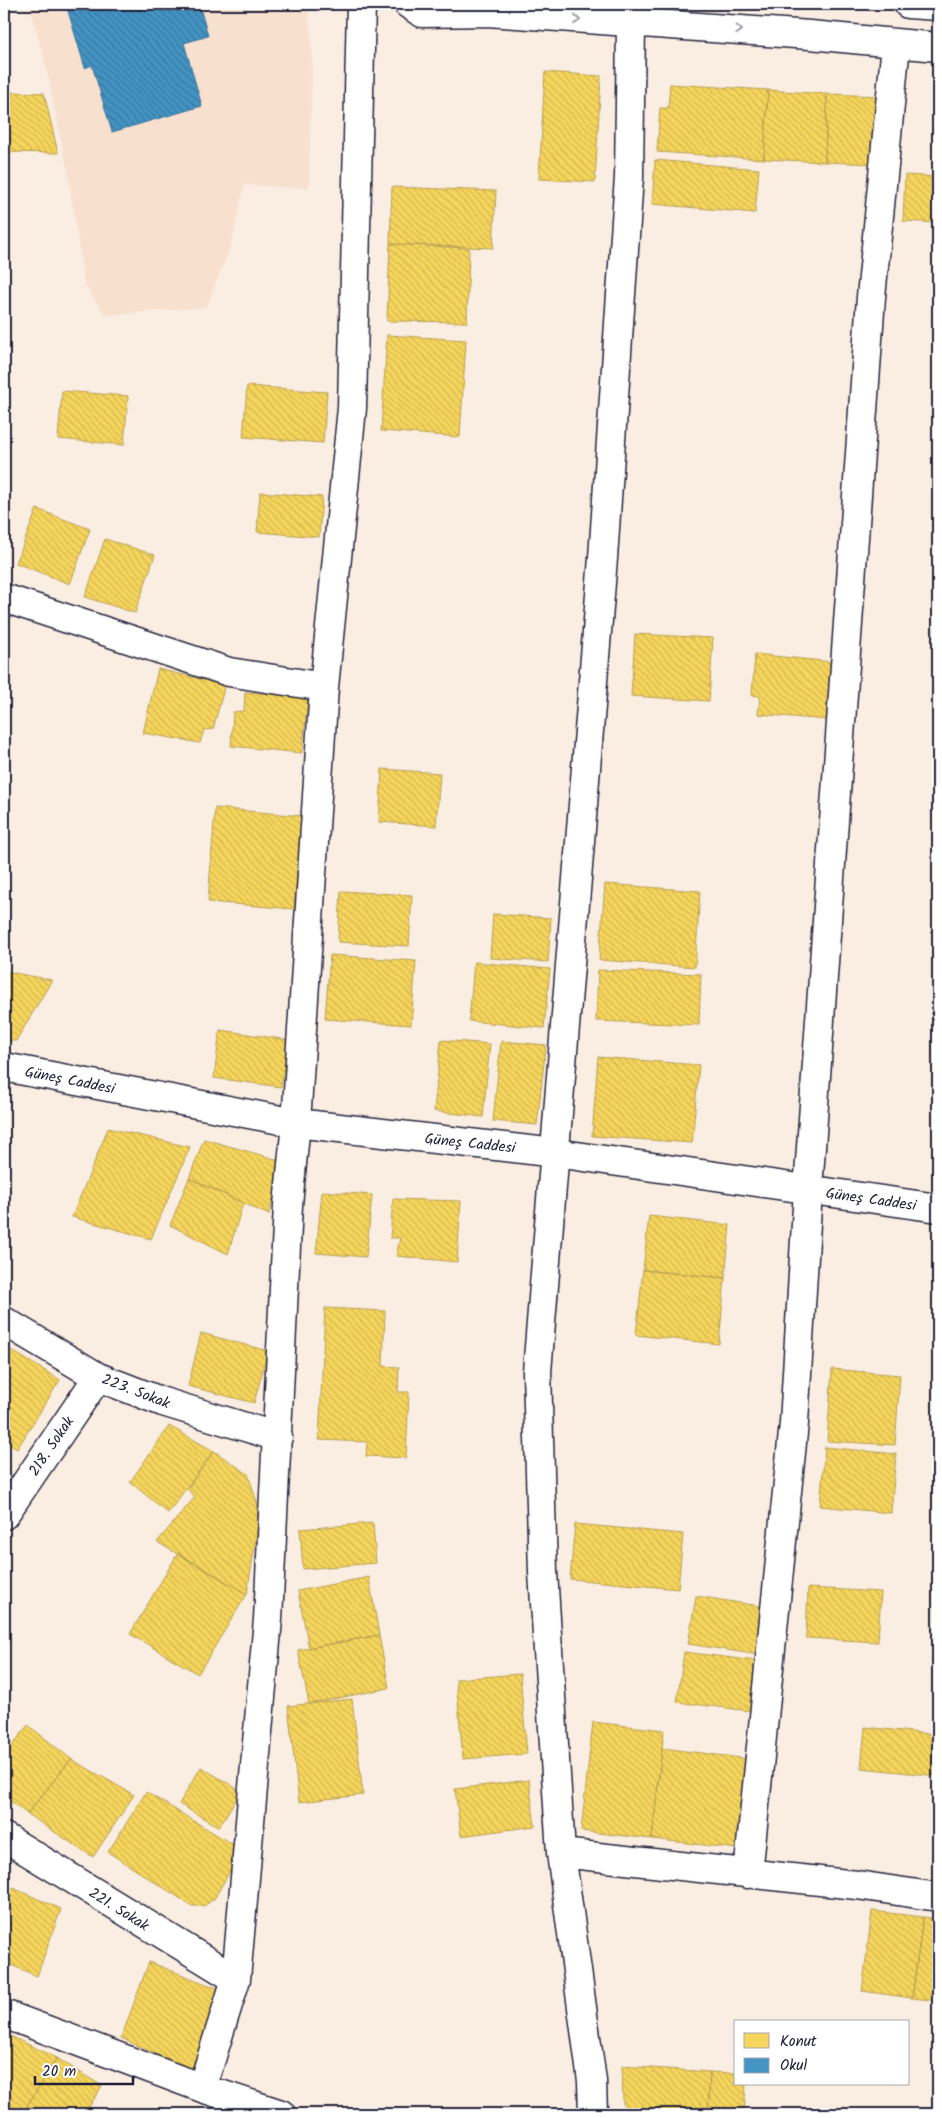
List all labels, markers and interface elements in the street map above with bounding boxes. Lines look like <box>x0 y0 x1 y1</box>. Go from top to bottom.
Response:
one-way arrow <box>573 14 581 25</box>
one-way arrow <box>735 25 743 36</box>
street label: Güneş Caddesi <box>23 1061 118 1102</box>
street label: Güneş Caddesi <box>423 1127 518 1161</box>
street label: Güneş Caddesi <box>824 1182 919 1218</box>
street label: 223. Sokak <box>98 1368 174 1416</box>
street label: 218. Sokak <box>23 1411 81 1481</box>
street label: 221. Sokak <box>83 1882 154 1938</box>
legend <box>734 2020 910 2086</box>
text: Konut <box>780 2030 817 2054</box>
scale bar <box>35 2053 132 2085</box>
text: Okul <box>780 2054 807 2078</box>
text: 20 m <box>42 2060 76 2084</box>

